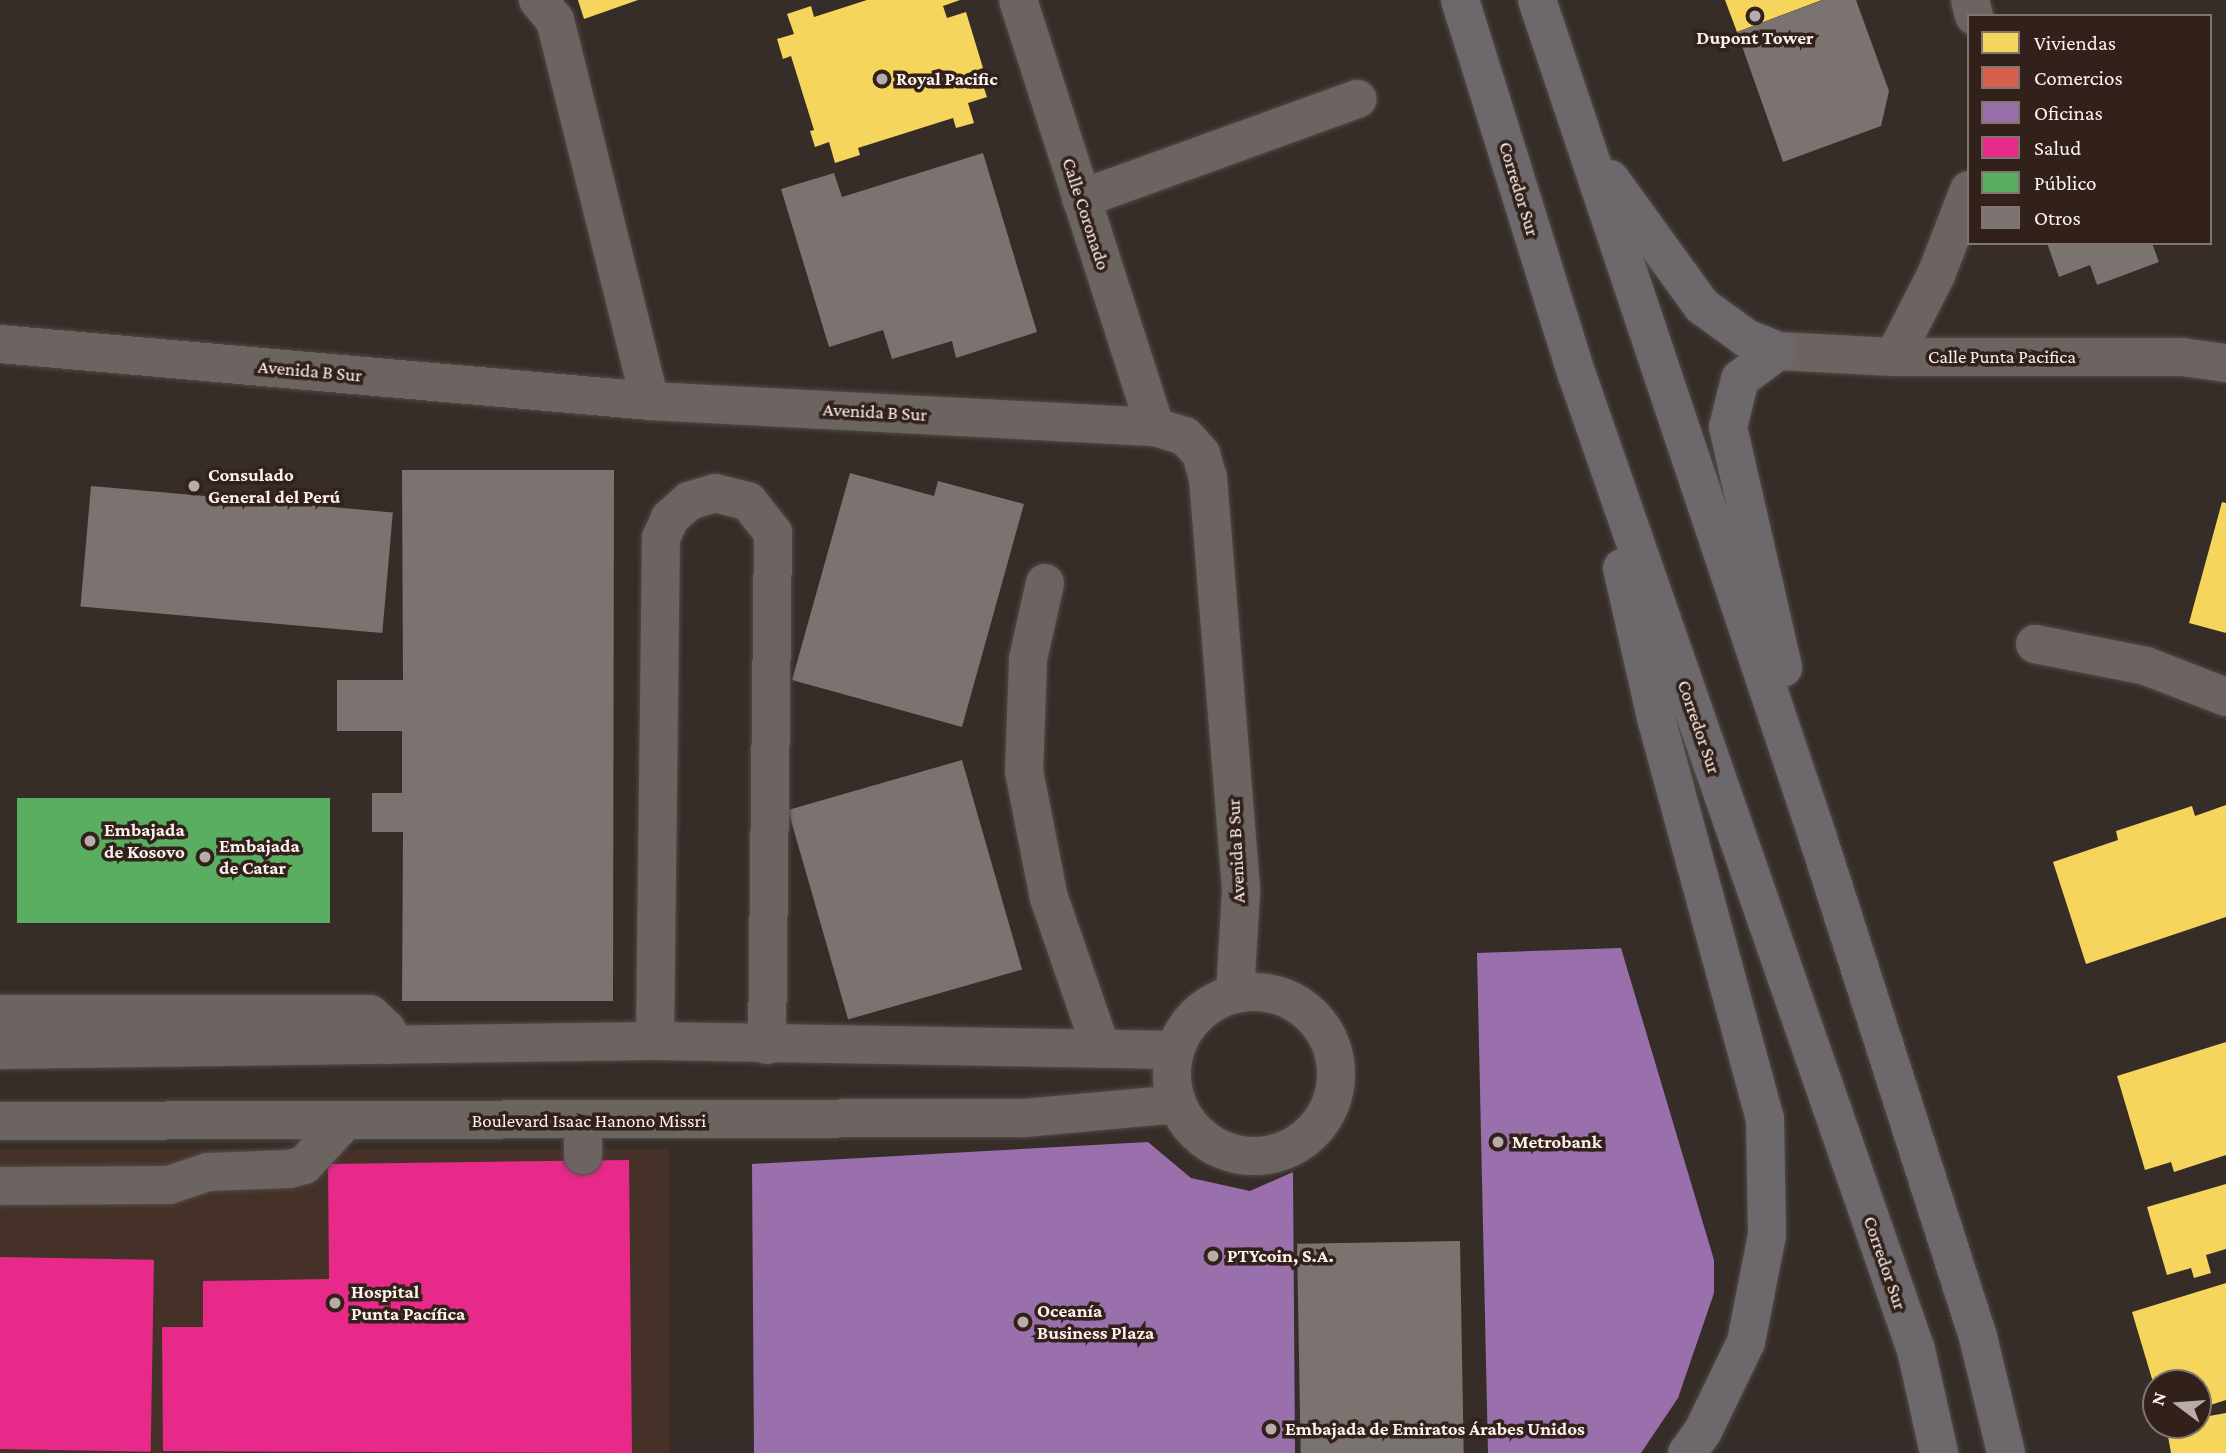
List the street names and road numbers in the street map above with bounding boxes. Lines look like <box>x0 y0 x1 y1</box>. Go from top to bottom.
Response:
street label: Corredor Sur <box>1494 139 1544 239</box>
street label: Calle Coronado <box>1057 155 1115 273</box>
street label: Calle Punta Pacifica <box>1928 346 2076 368</box>
street label: Avenida B Sur <box>257 355 363 387</box>
street label: Avenida B Sur <box>822 398 928 426</box>
street label: Corredor Sur <box>1672 677 1726 777</box>
street label: Avenida B Sur <box>1222 798 1250 904</box>
street label: Boulevard Isaac Hanono Missri <box>472 1110 706 1132</box>
street label: Corredor Sur <box>1858 1213 1912 1313</box>

